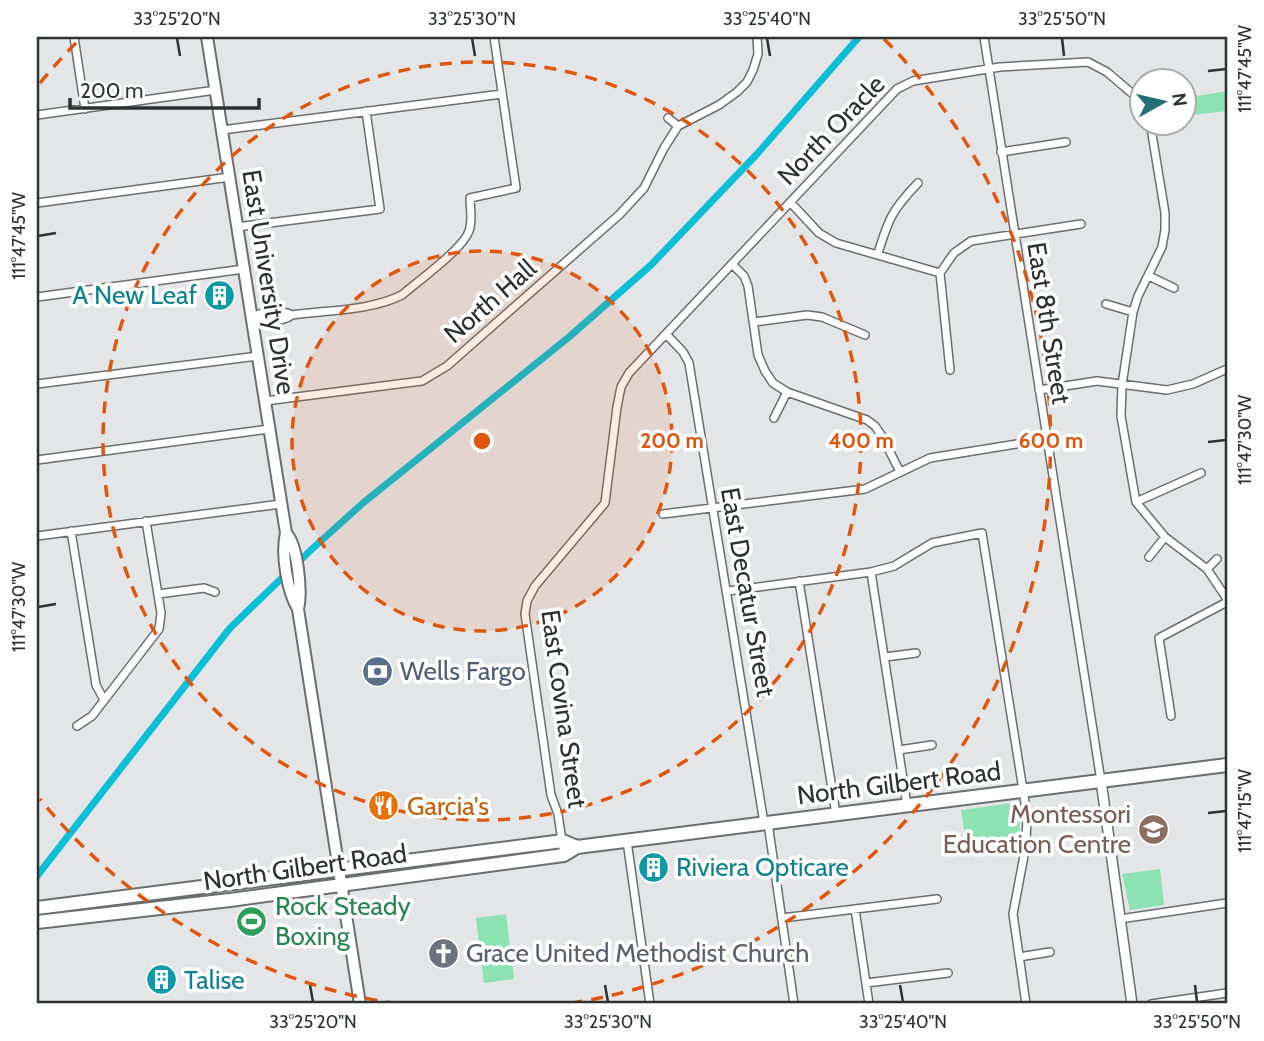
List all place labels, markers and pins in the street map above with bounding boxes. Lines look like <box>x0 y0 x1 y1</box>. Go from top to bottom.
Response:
building icon: A New Leaf <box>203 278 237 312</box>
place label: A New Leaf <box>72 279 197 311</box>
centre of rings <box>470 429 494 453</box>
bank icon: Wells Fargo <box>360 654 394 688</box>
place label: Wells Fargo <box>400 655 526 687</box>
restaurant icon: Garcia's <box>367 789 401 823</box>
place label: Garcia's <box>407 790 489 822</box>
place label: Montessori Education Centre <box>943 798 1131 860</box>
school or university icon: Montessori Education Centre <box>1137 812 1171 846</box>
building icon: Riviera Opticare <box>636 850 670 884</box>
place label: Riviera Opticare <box>676 851 849 883</box>
place label: Rock Steady Boxing <box>275 890 411 952</box>
sports icon: Rock Steady Boxing <box>235 904 269 938</box>
church icon: Grace United Methodist Church <box>426 936 460 970</box>
place label: Grace United Methodist Church <box>466 937 809 969</box>
building icon: Talise <box>144 963 178 997</box>
place label: Talise <box>184 964 244 996</box>

